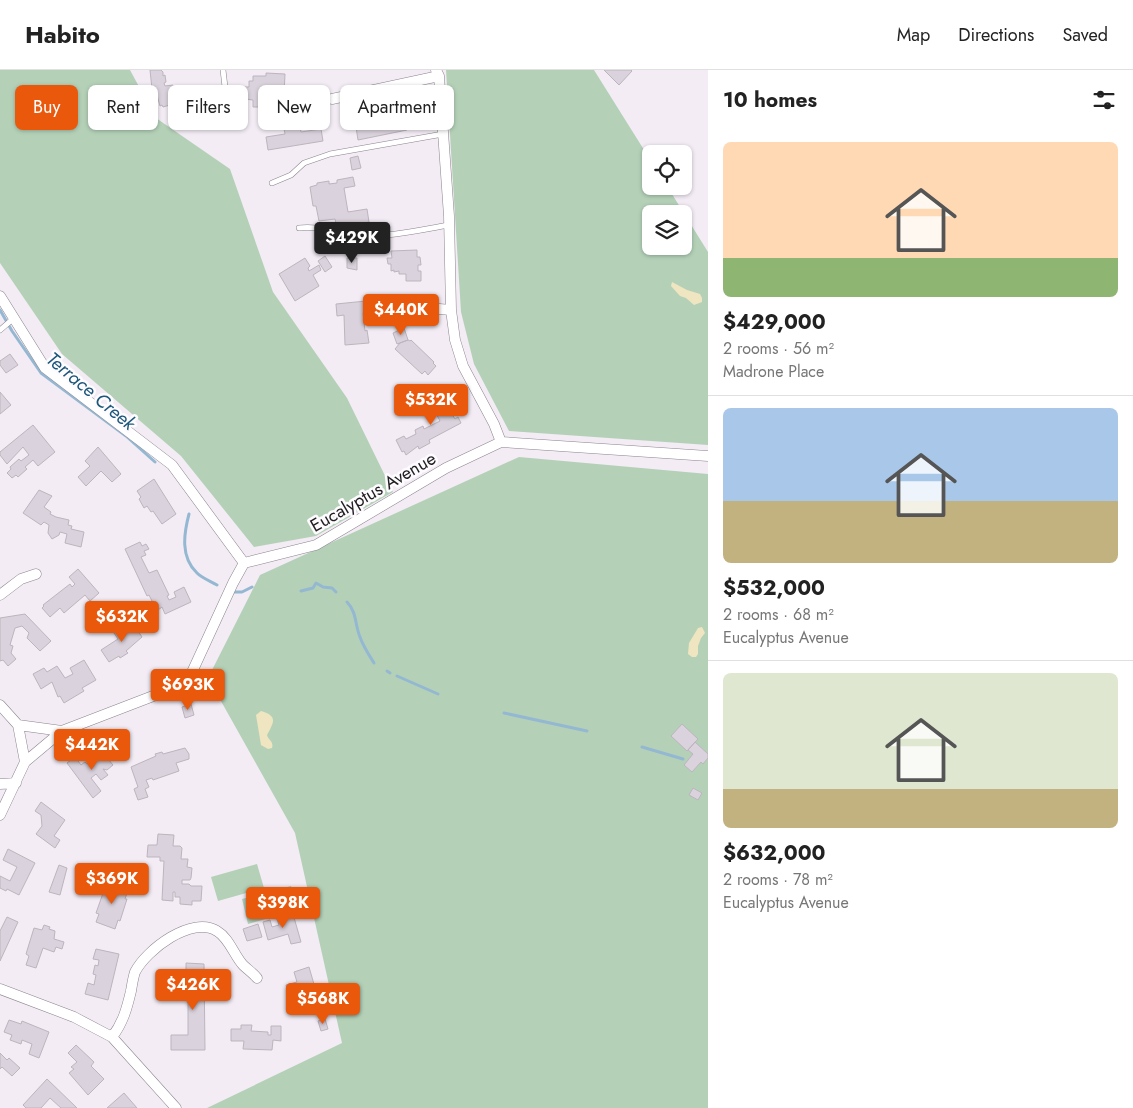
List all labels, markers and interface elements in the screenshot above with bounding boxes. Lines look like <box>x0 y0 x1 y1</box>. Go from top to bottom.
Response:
text: Habito <box>25 17 100 52</box>
text: Map <box>897 22 930 48</box>
text: Directions <box>958 22 1034 48</box>
text: Saved <box>1062 22 1108 48</box>
chip: Buy <box>15 85 78 130</box>
chip: Rent <box>88 85 158 130</box>
chip: Filters <box>168 85 248 130</box>
chip: New <box>258 85 330 130</box>
chip: Apartment <box>340 85 454 130</box>
text: 10 homes <box>723 85 817 115</box>
icon: filters <box>1090 86 1118 114</box>
map controls <box>642 145 692 255</box>
button: locate <box>642 145 692 195</box>
icon: home <box>876 175 966 265</box>
button: layers <box>642 205 692 255</box>
pin: $429K <box>317 222 387 264</box>
text: $429K <box>325 226 379 249</box>
pin: $440K <box>366 294 436 336</box>
text: $440K <box>374 298 428 321</box>
text: $429,000 <box>723 307 826 337</box>
text: 2 rooms · 56 m² <box>723 337 834 360</box>
water label: Terrace Creek <box>41 346 142 437</box>
text: Madrone Place <box>723 360 824 383</box>
pin: $532K <box>396 384 466 426</box>
text: $532K <box>405 388 457 411</box>
icon: home <box>876 440 966 530</box>
street label: Eucalyptus Avenue <box>305 445 441 539</box>
text: $532,000 <box>723 573 825 603</box>
pin: $632K <box>87 600 157 643</box>
text: 2 rooms · 68 m² <box>723 603 834 626</box>
text: $632K <box>96 605 148 628</box>
text: Eucalyptus Avenue <box>723 626 849 649</box>
pin: $693K <box>153 668 223 711</box>
text: $693K <box>162 673 214 696</box>
icon: home <box>876 705 966 795</box>
pin: $442K <box>57 728 127 771</box>
text: $442K <box>65 733 119 756</box>
text: $632,000 <box>723 838 825 868</box>
pin: $369K <box>77 862 147 905</box>
text: $369K <box>86 867 138 890</box>
text: 2 rooms · 78 m² <box>723 868 833 891</box>
pin: $398K <box>248 886 318 929</box>
text: $398K <box>257 891 309 914</box>
text: Eucalyptus Avenue <box>723 891 849 914</box>
pin: $426K <box>158 968 228 1011</box>
text: $426K <box>166 973 220 996</box>
pin: $568K <box>288 982 358 1025</box>
text: $568K <box>297 987 349 1010</box>

